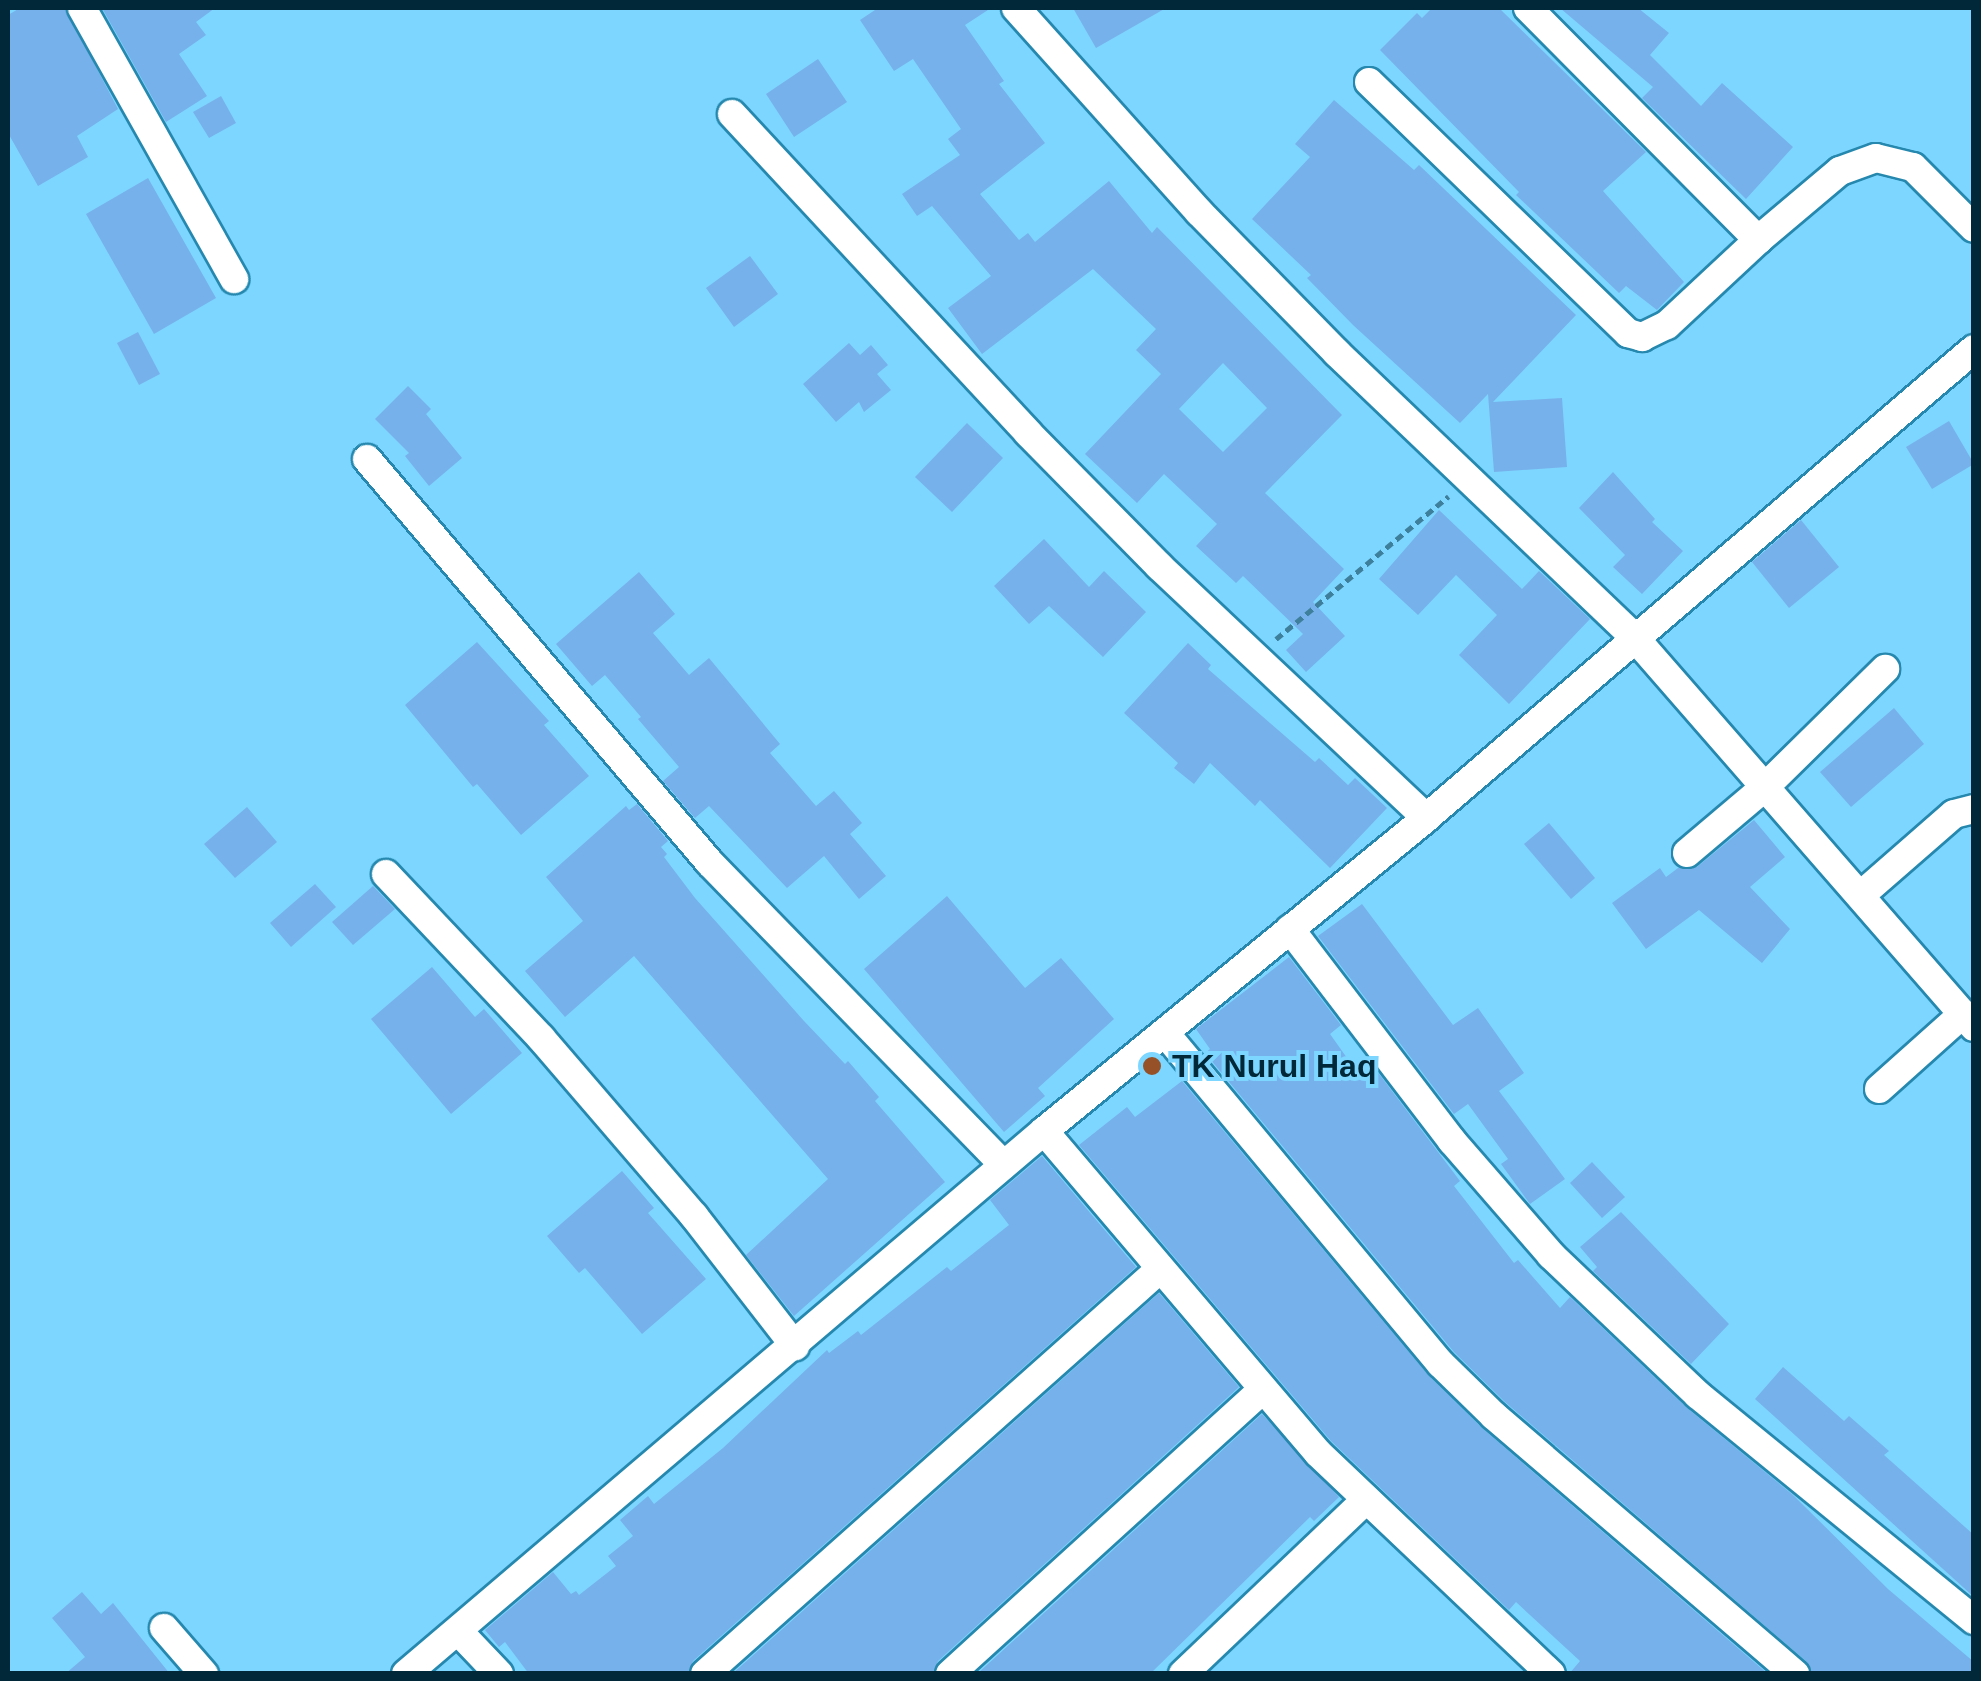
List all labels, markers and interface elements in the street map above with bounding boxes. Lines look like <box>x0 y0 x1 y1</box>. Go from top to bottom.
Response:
place label: TK Nurul Haq <box>1172 1047 1376 1085</box>
marker: TK Nurul Haq <box>1141 1055 1163 1077</box>

